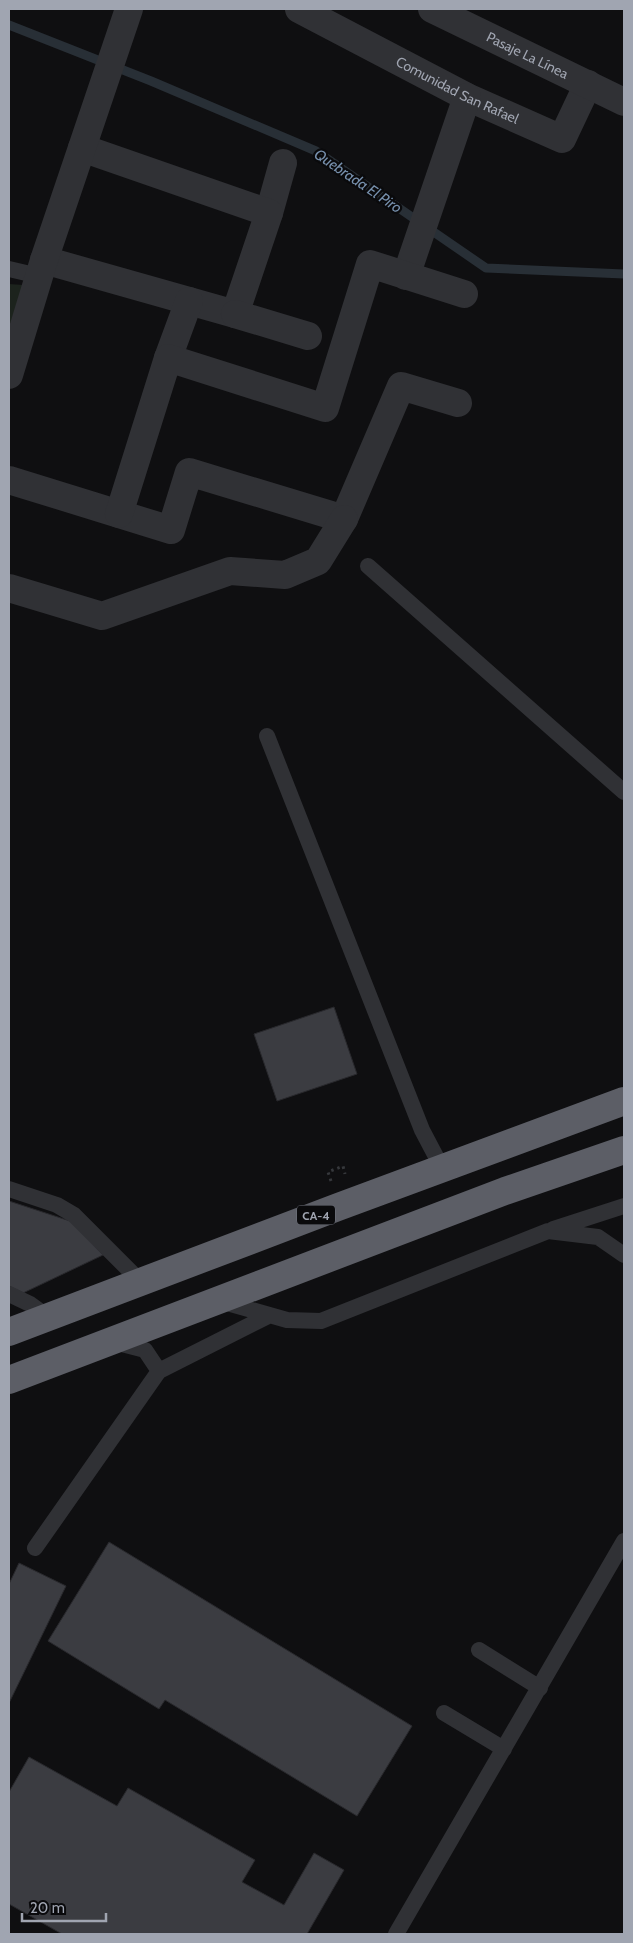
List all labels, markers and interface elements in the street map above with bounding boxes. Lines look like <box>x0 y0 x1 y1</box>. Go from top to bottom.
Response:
street label: Pasaje La Línea <box>483 28 572 83</box>
street label: Comunidad San Rafael <box>393 52 522 128</box>
water label: Quebrada El Piro <box>311 145 405 217</box>
road number: CA-4 <box>297 1206 335 1224</box>
scale bar <box>22 1890 106 1922</box>
text: 20 m <box>30 1899 65 1917</box>

